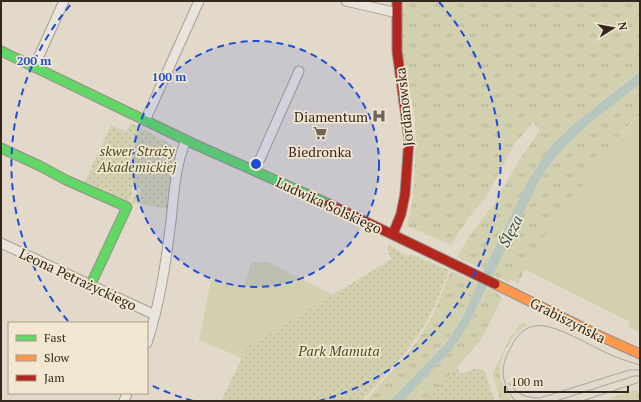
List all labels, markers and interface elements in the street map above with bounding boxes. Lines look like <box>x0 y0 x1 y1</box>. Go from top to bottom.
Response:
north arrow <box>593 8 633 48</box>
text: N <box>615 21 631 32</box>
text: 200 m <box>17 53 51 68</box>
street label: Jordanowska <box>390 67 418 147</box>
text: 100 m <box>152 69 186 84</box>
place label: Diamentum <box>294 107 368 126</box>
hospital icon: Diamentum <box>371 108 387 124</box>
supermarket icon: Biedronka <box>312 125 328 141</box>
park label: skwer Straży Akademickiej <box>96 141 177 176</box>
place label: Biedronka <box>288 142 352 161</box>
centre of rings <box>249 157 263 171</box>
street label: Ludwika Solskiego <box>273 172 385 238</box>
water label: Ślęza <box>493 212 527 250</box>
street label: Leona Petrażyckiego <box>16 243 140 315</box>
street label: Grabiszyńska <box>527 293 609 347</box>
legend <box>8 322 148 394</box>
text: Fast <box>44 330 67 345</box>
park label: Park Mamuta <box>297 341 380 360</box>
text: Slow <box>44 350 70 365</box>
scale bar <box>505 368 628 394</box>
text: Jam <box>44 370 65 385</box>
text: 100 m <box>511 374 544 389</box>

